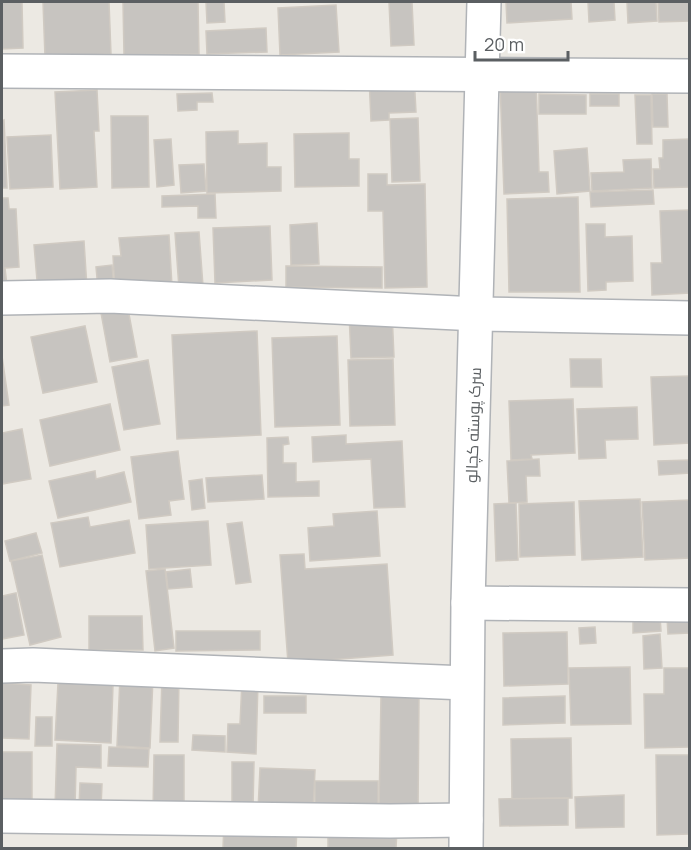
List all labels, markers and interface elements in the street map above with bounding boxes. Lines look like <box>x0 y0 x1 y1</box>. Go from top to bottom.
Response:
scale bar <box>475 24 568 62</box>
text: 20 m <box>484 32 524 56</box>
street label: سرک پوسته کچالو <box>460 367 487 483</box>

